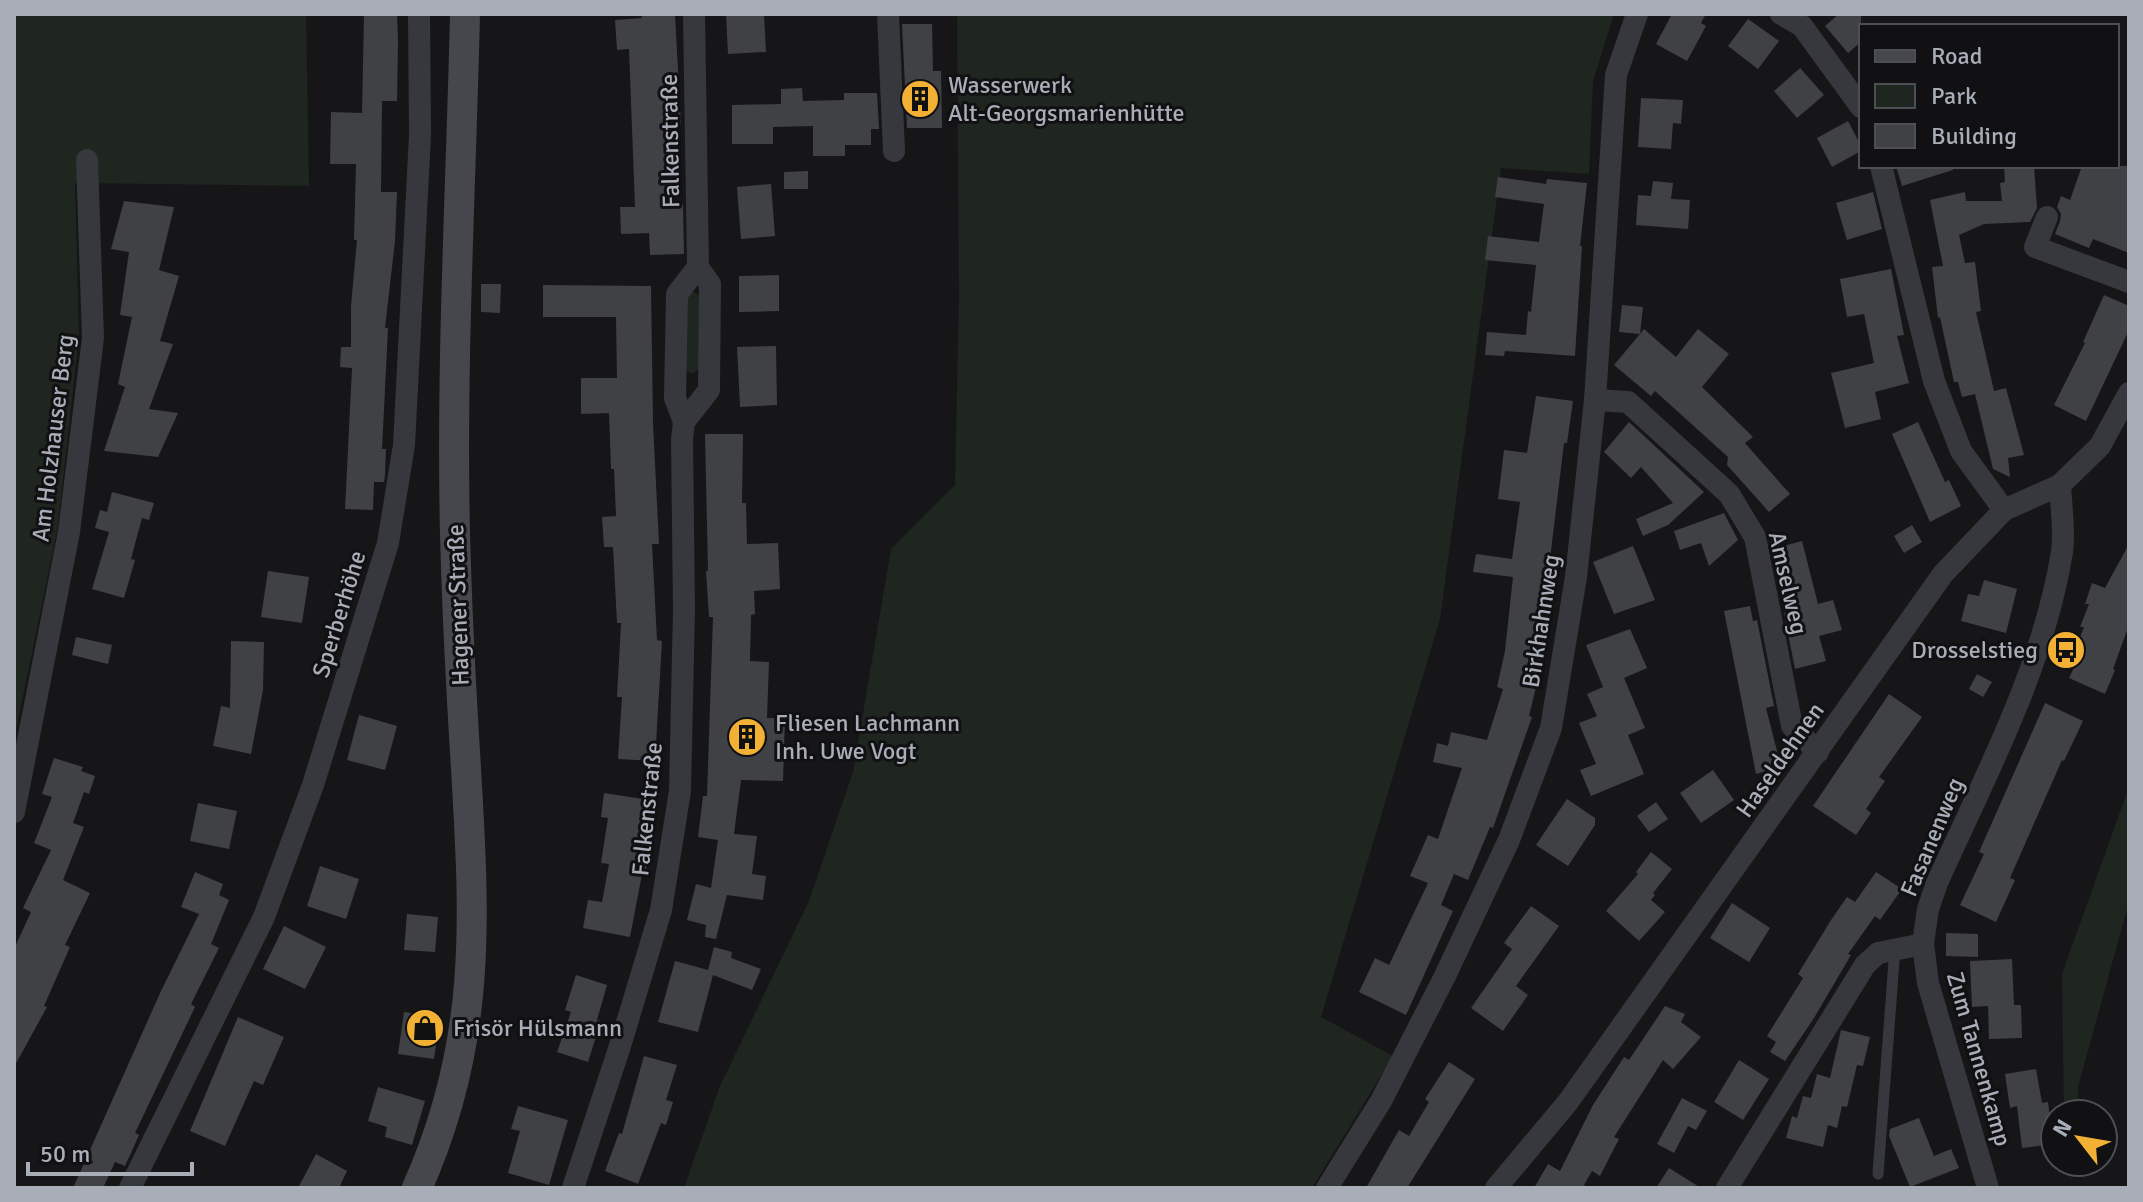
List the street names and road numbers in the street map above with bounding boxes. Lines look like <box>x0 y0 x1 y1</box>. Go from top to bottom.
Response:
street label: Falkenstraße <box>654 74 686 208</box>
street label: Am Holzhauser Berg <box>25 333 81 543</box>
street label: Hagener Straße <box>440 524 476 686</box>
street label: Amselweg <box>1762 529 1814 637</box>
street label: Sperberhöhe <box>306 547 372 681</box>
street label: Birkhahnweg <box>1516 552 1566 690</box>
street label: Haseldehnen <box>1729 697 1831 823</box>
street label: Falkenstraße <box>625 741 669 877</box>
street label: Fasanenweg <box>1894 773 1970 901</box>
street label: Zum Tannenkamp <box>1940 968 2018 1150</box>

